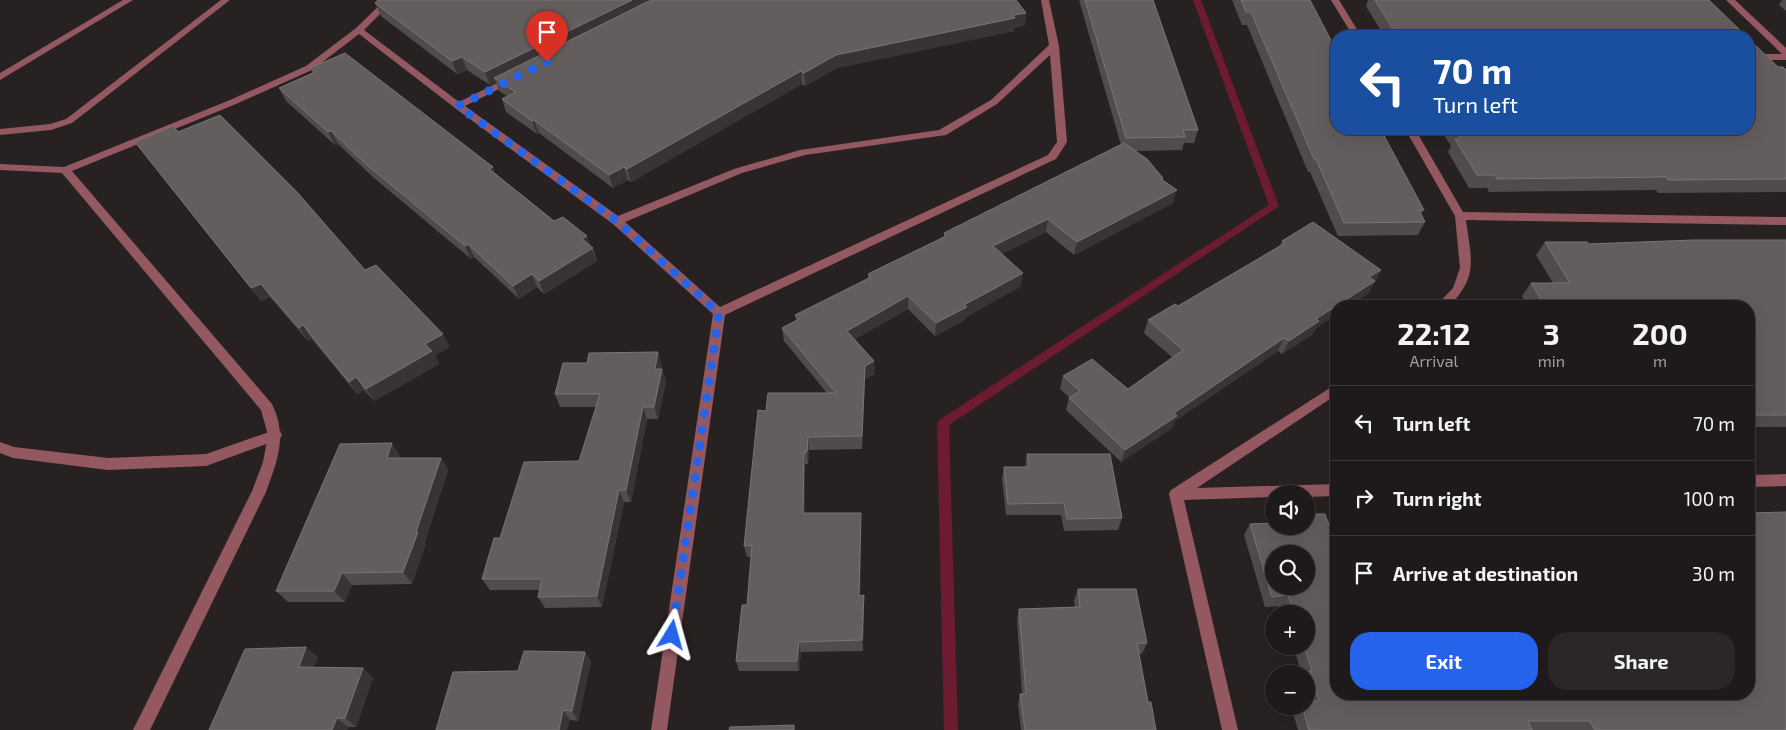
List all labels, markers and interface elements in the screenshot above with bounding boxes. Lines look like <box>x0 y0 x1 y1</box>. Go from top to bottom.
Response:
pin <box>526 11 568 62</box>
icon: arrive <box>533 18 561 46</box>
text: 70 m <box>1433 49 1512 91</box>
icon: left <box>1350 50 1415 115</box>
text: Turn left <box>1433 91 1518 117</box>
text: 22:12 <box>1397 315 1470 351</box>
text: 3 <box>1543 315 1560 351</box>
text: 200 <box>1632 315 1688 351</box>
text: Arrival <box>1409 351 1458 370</box>
text: min <box>1538 351 1565 370</box>
text: m <box>1653 351 1667 370</box>
icon: left <box>1350 409 1378 437</box>
text: Turn left <box>1393 412 1470 435</box>
text: 70 m <box>1693 412 1735 435</box>
icon: right <box>1350 484 1378 512</box>
map controls <box>1265 485 1315 715</box>
button: sound <box>1265 485 1315 535</box>
text: Turn right <box>1393 487 1481 510</box>
text: 100 m <box>1684 487 1735 510</box>
button: search <box>1265 545 1315 595</box>
icon: arrive <box>1350 559 1378 587</box>
text: Arrive at destination <box>1393 562 1578 585</box>
text: 30 m <box>1692 562 1735 585</box>
button: + <box>1265 605 1315 655</box>
position arrow <box>645 608 697 660</box>
button: Exit <box>1350 632 1538 690</box>
button: Share <box>1548 632 1735 690</box>
button: − <box>1265 665 1315 715</box>

